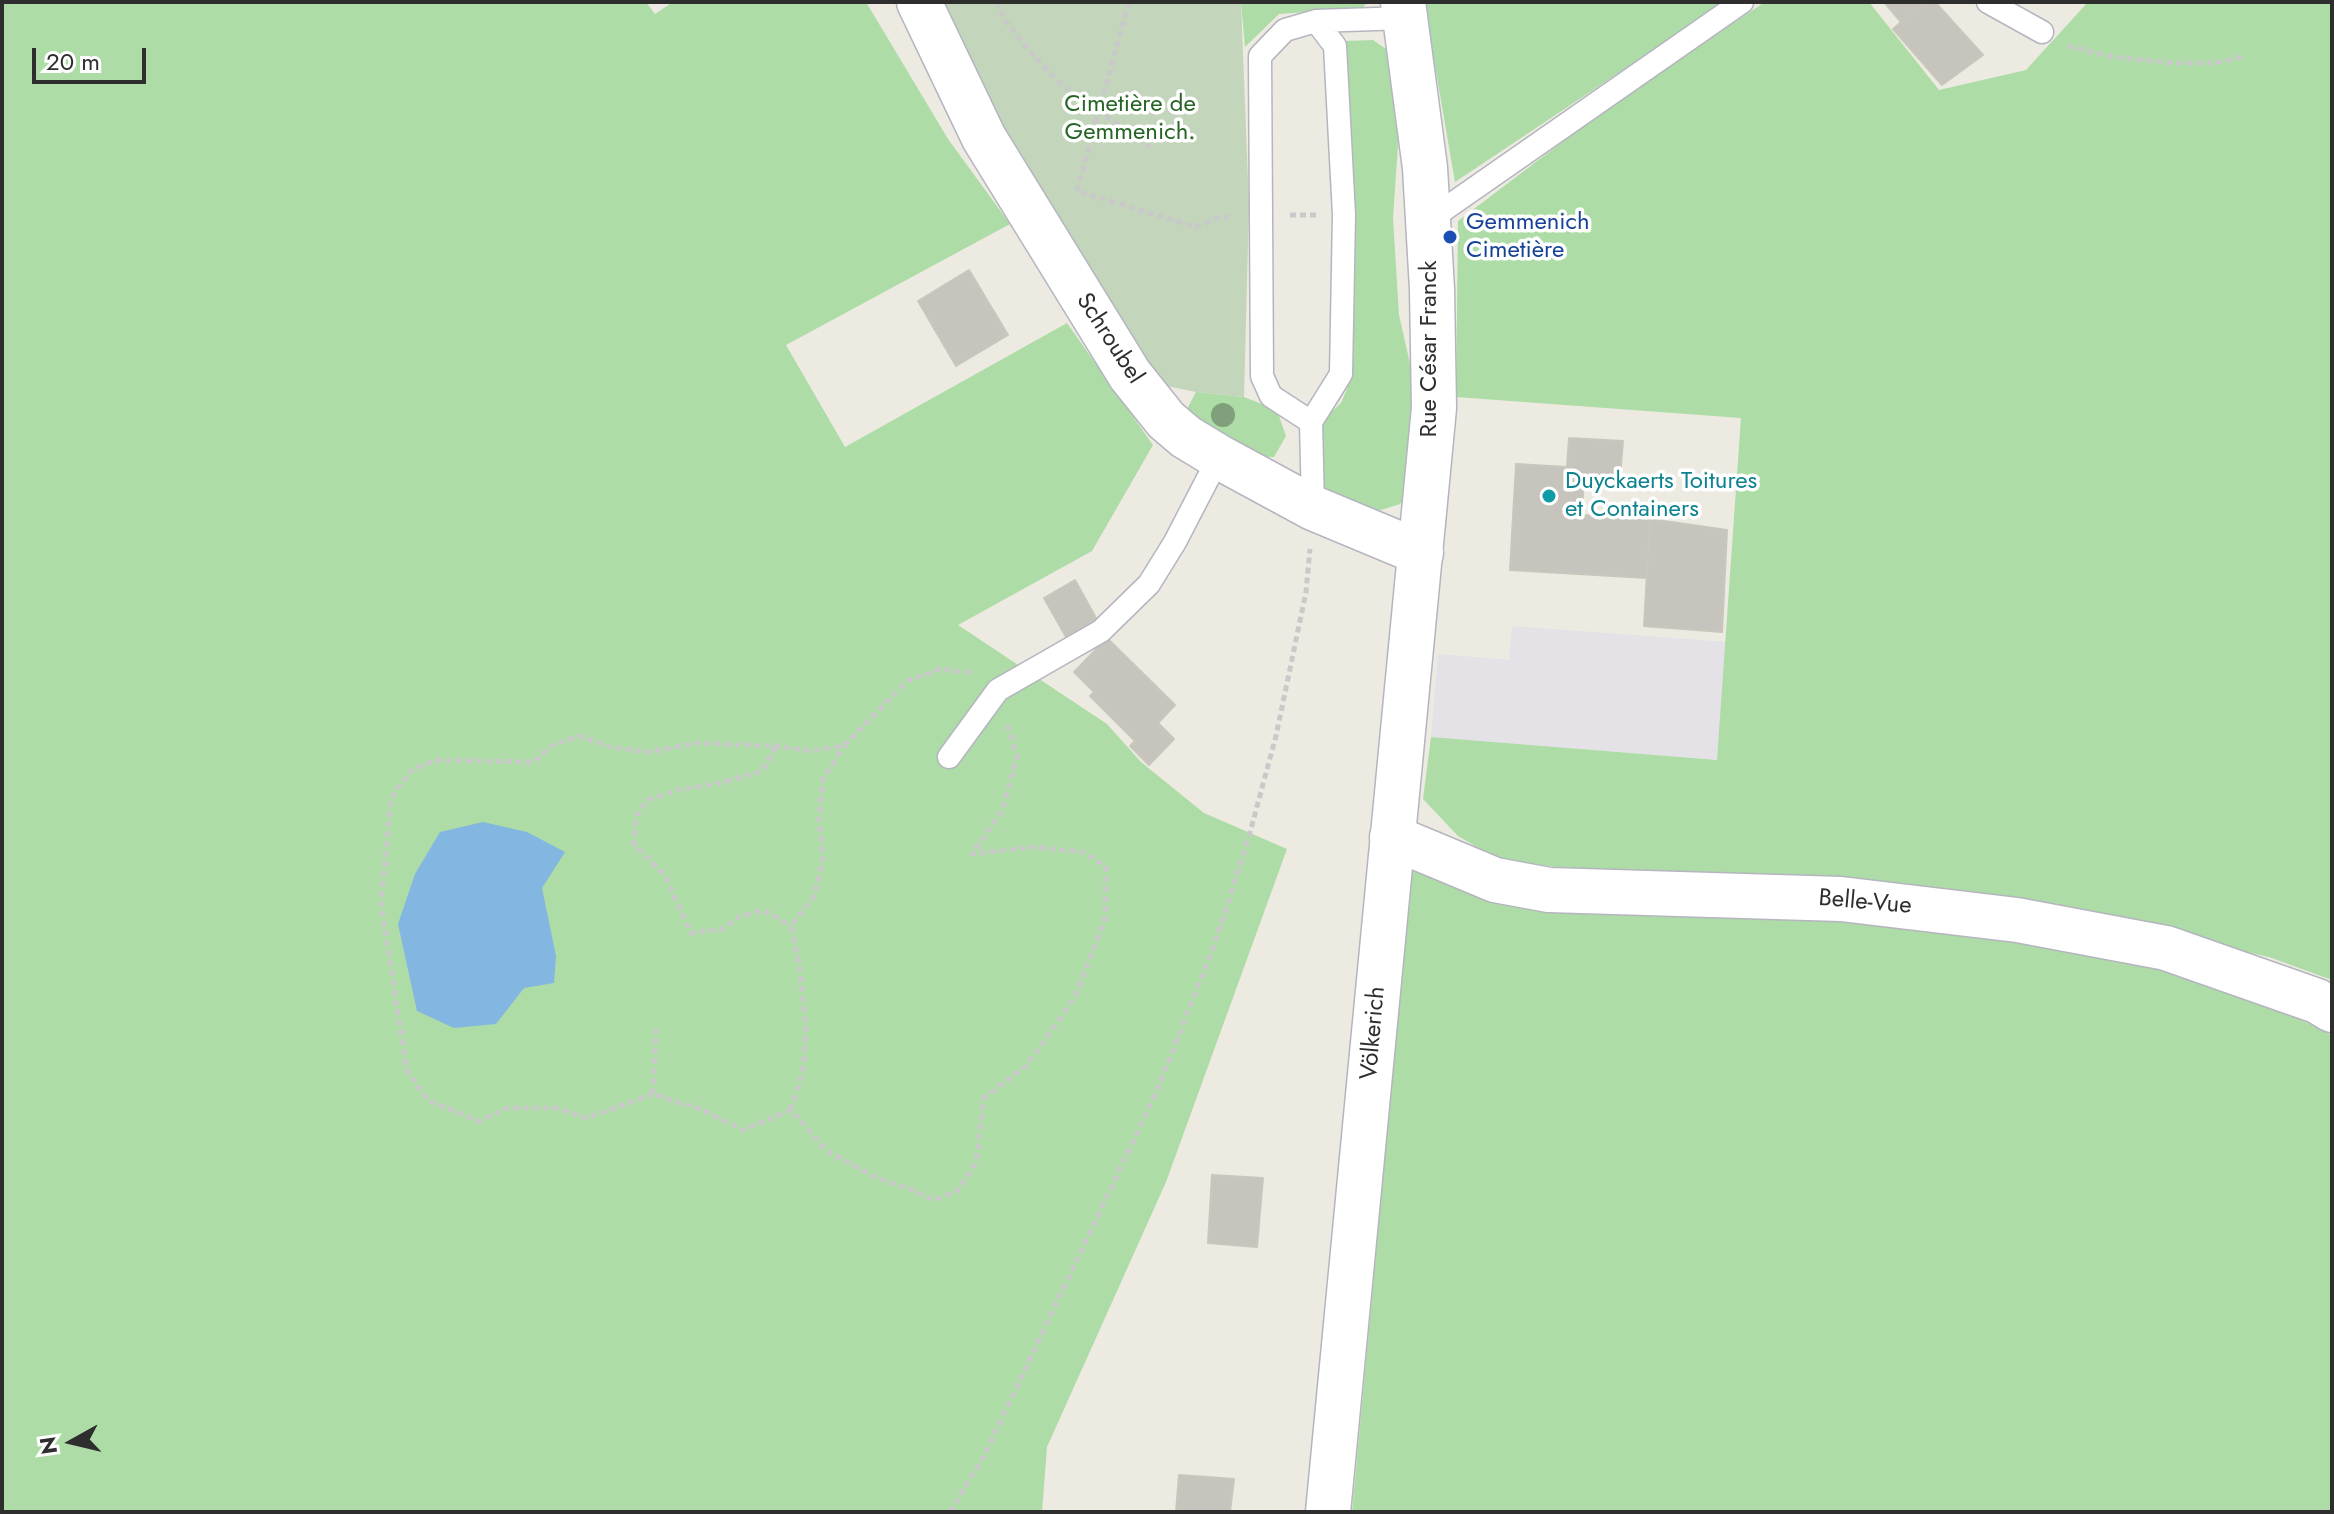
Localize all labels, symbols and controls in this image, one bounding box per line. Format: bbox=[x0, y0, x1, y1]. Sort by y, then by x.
scale bar bbox=[36, 32, 150, 82]
text: 20 m bbox=[46, 44, 100, 79]
park label: Cimetière de Gemmenich. bbox=[1064, 91, 1196, 147]
place label: Gemmenich Cimetière bbox=[1466, 209, 1590, 265]
marker: Gemmenich Cimetière bbox=[1441, 228, 1459, 246]
street label: Rue César Franck bbox=[1416, 261, 1444, 437]
street label: Schroubel bbox=[1069, 288, 1149, 390]
place label: Duyckaerts Toitures et Containers bbox=[1565, 468, 1757, 524]
marker: Duyckaerts Toitures et Containers bbox=[1540, 487, 1558, 505]
street label: Belle-Vue bbox=[1817, 885, 1913, 921]
street label: Völkerich bbox=[1356, 985, 1392, 1081]
north arrow bbox=[32, 1402, 112, 1482]
text: N bbox=[31, 1434, 65, 1456]

